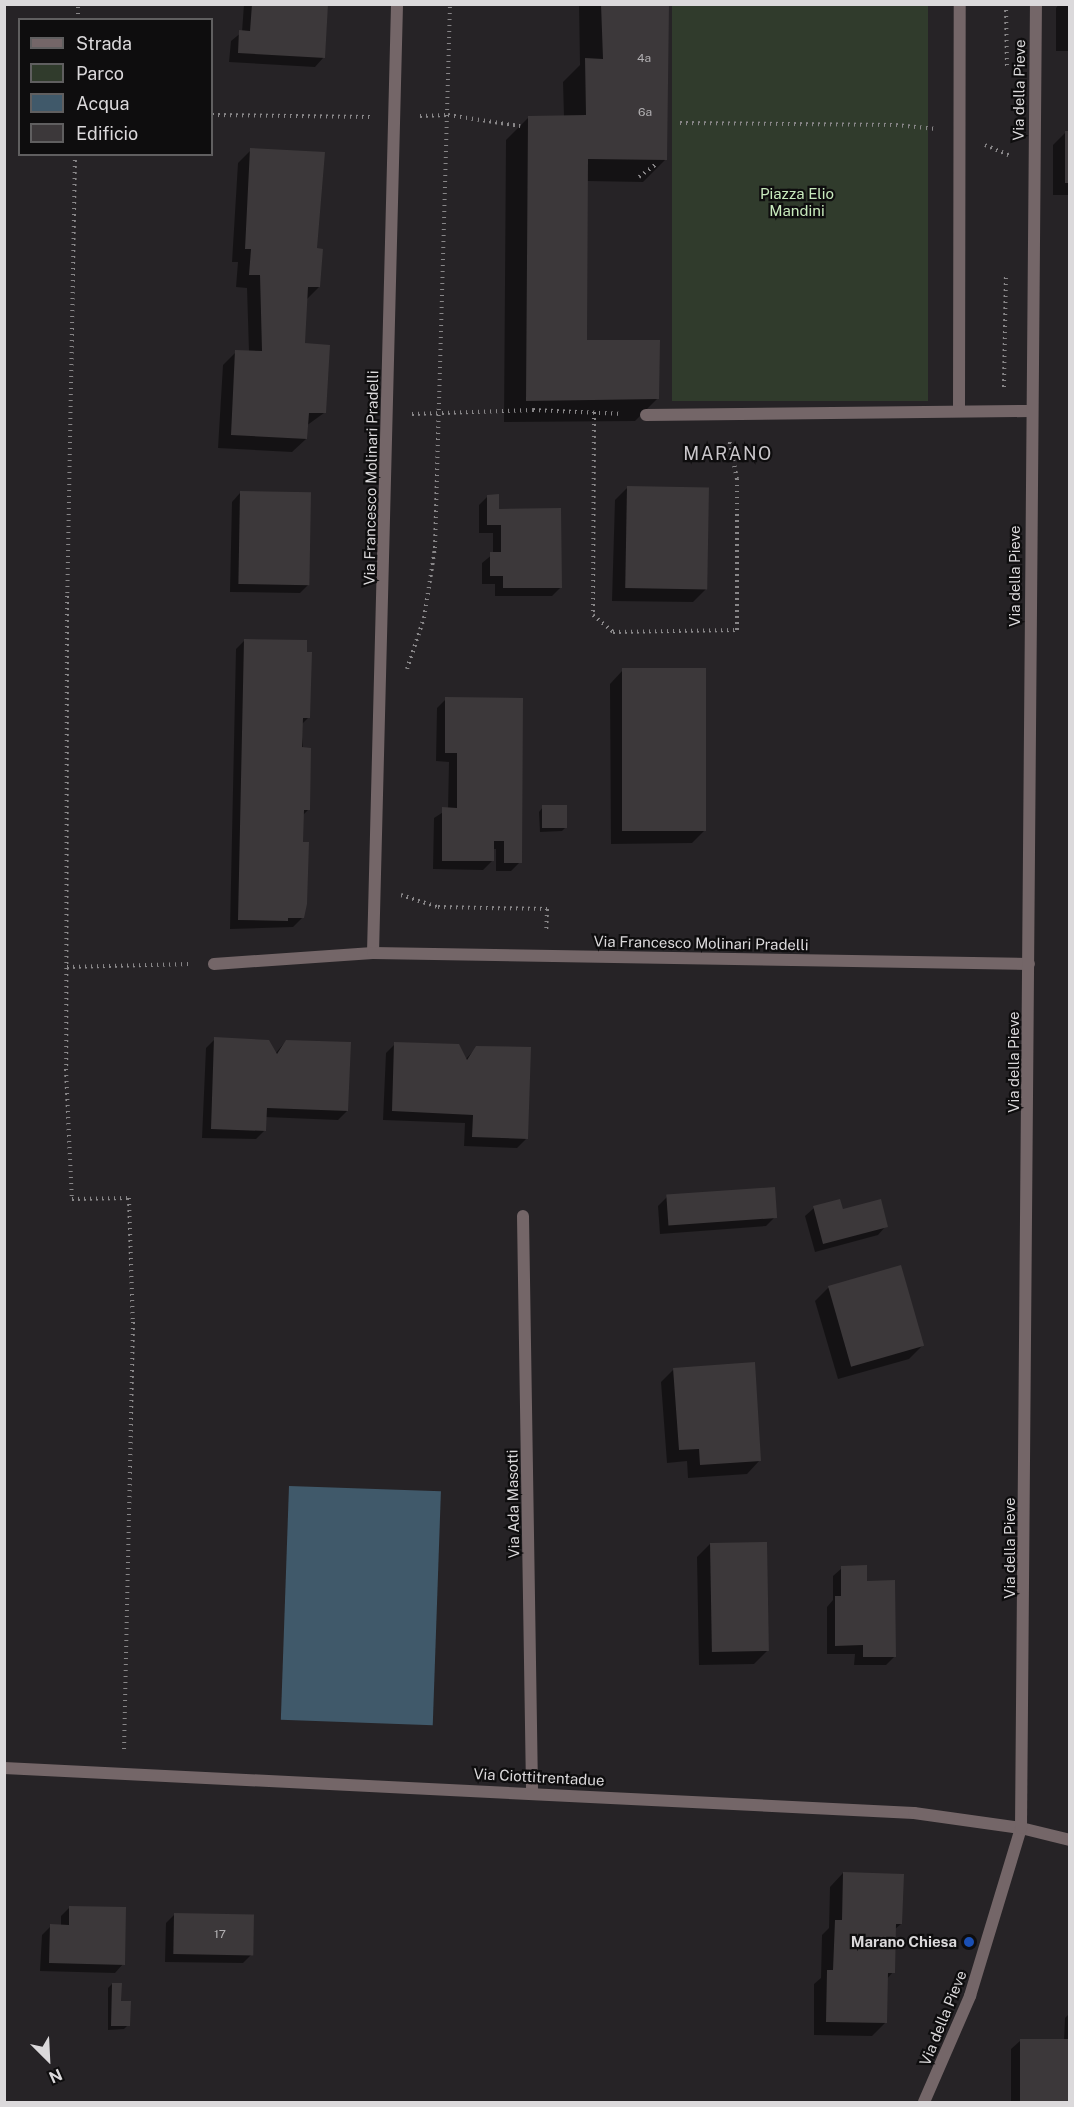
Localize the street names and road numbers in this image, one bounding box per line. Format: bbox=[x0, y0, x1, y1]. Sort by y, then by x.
street label: Via della Pieve bbox=[1009, 39, 1029, 141]
street label: Via Francesco Molinari Pradelli bbox=[360, 370, 382, 586]
street label: Via della Pieve bbox=[1006, 525, 1024, 627]
street label: Via Francesco Molinari Pradelli bbox=[593, 932, 809, 954]
street label: Via della Pieve bbox=[1005, 1011, 1023, 1113]
street label: Via Ada Masotti bbox=[503, 1449, 523, 1559]
street label: Via della Pieve bbox=[1001, 1497, 1019, 1599]
street label: Via Ciottitrentadue bbox=[473, 1765, 605, 1789]
street label: Via della Pieve bbox=[916, 1968, 970, 2068]

